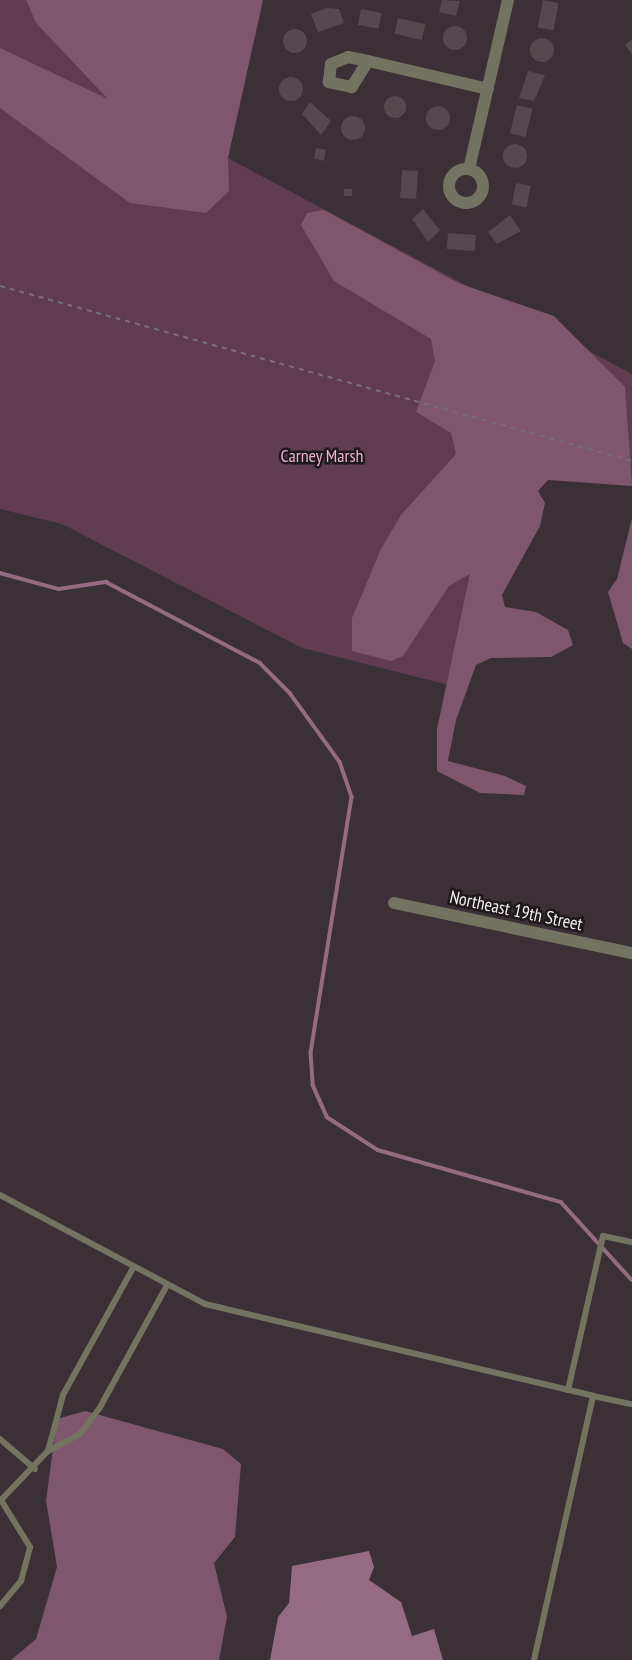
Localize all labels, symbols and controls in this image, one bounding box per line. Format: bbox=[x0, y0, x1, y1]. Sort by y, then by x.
park label: Carney Marsh bbox=[280, 445, 364, 467]
street label: Northeast 19th Street bbox=[448, 886, 584, 936]

